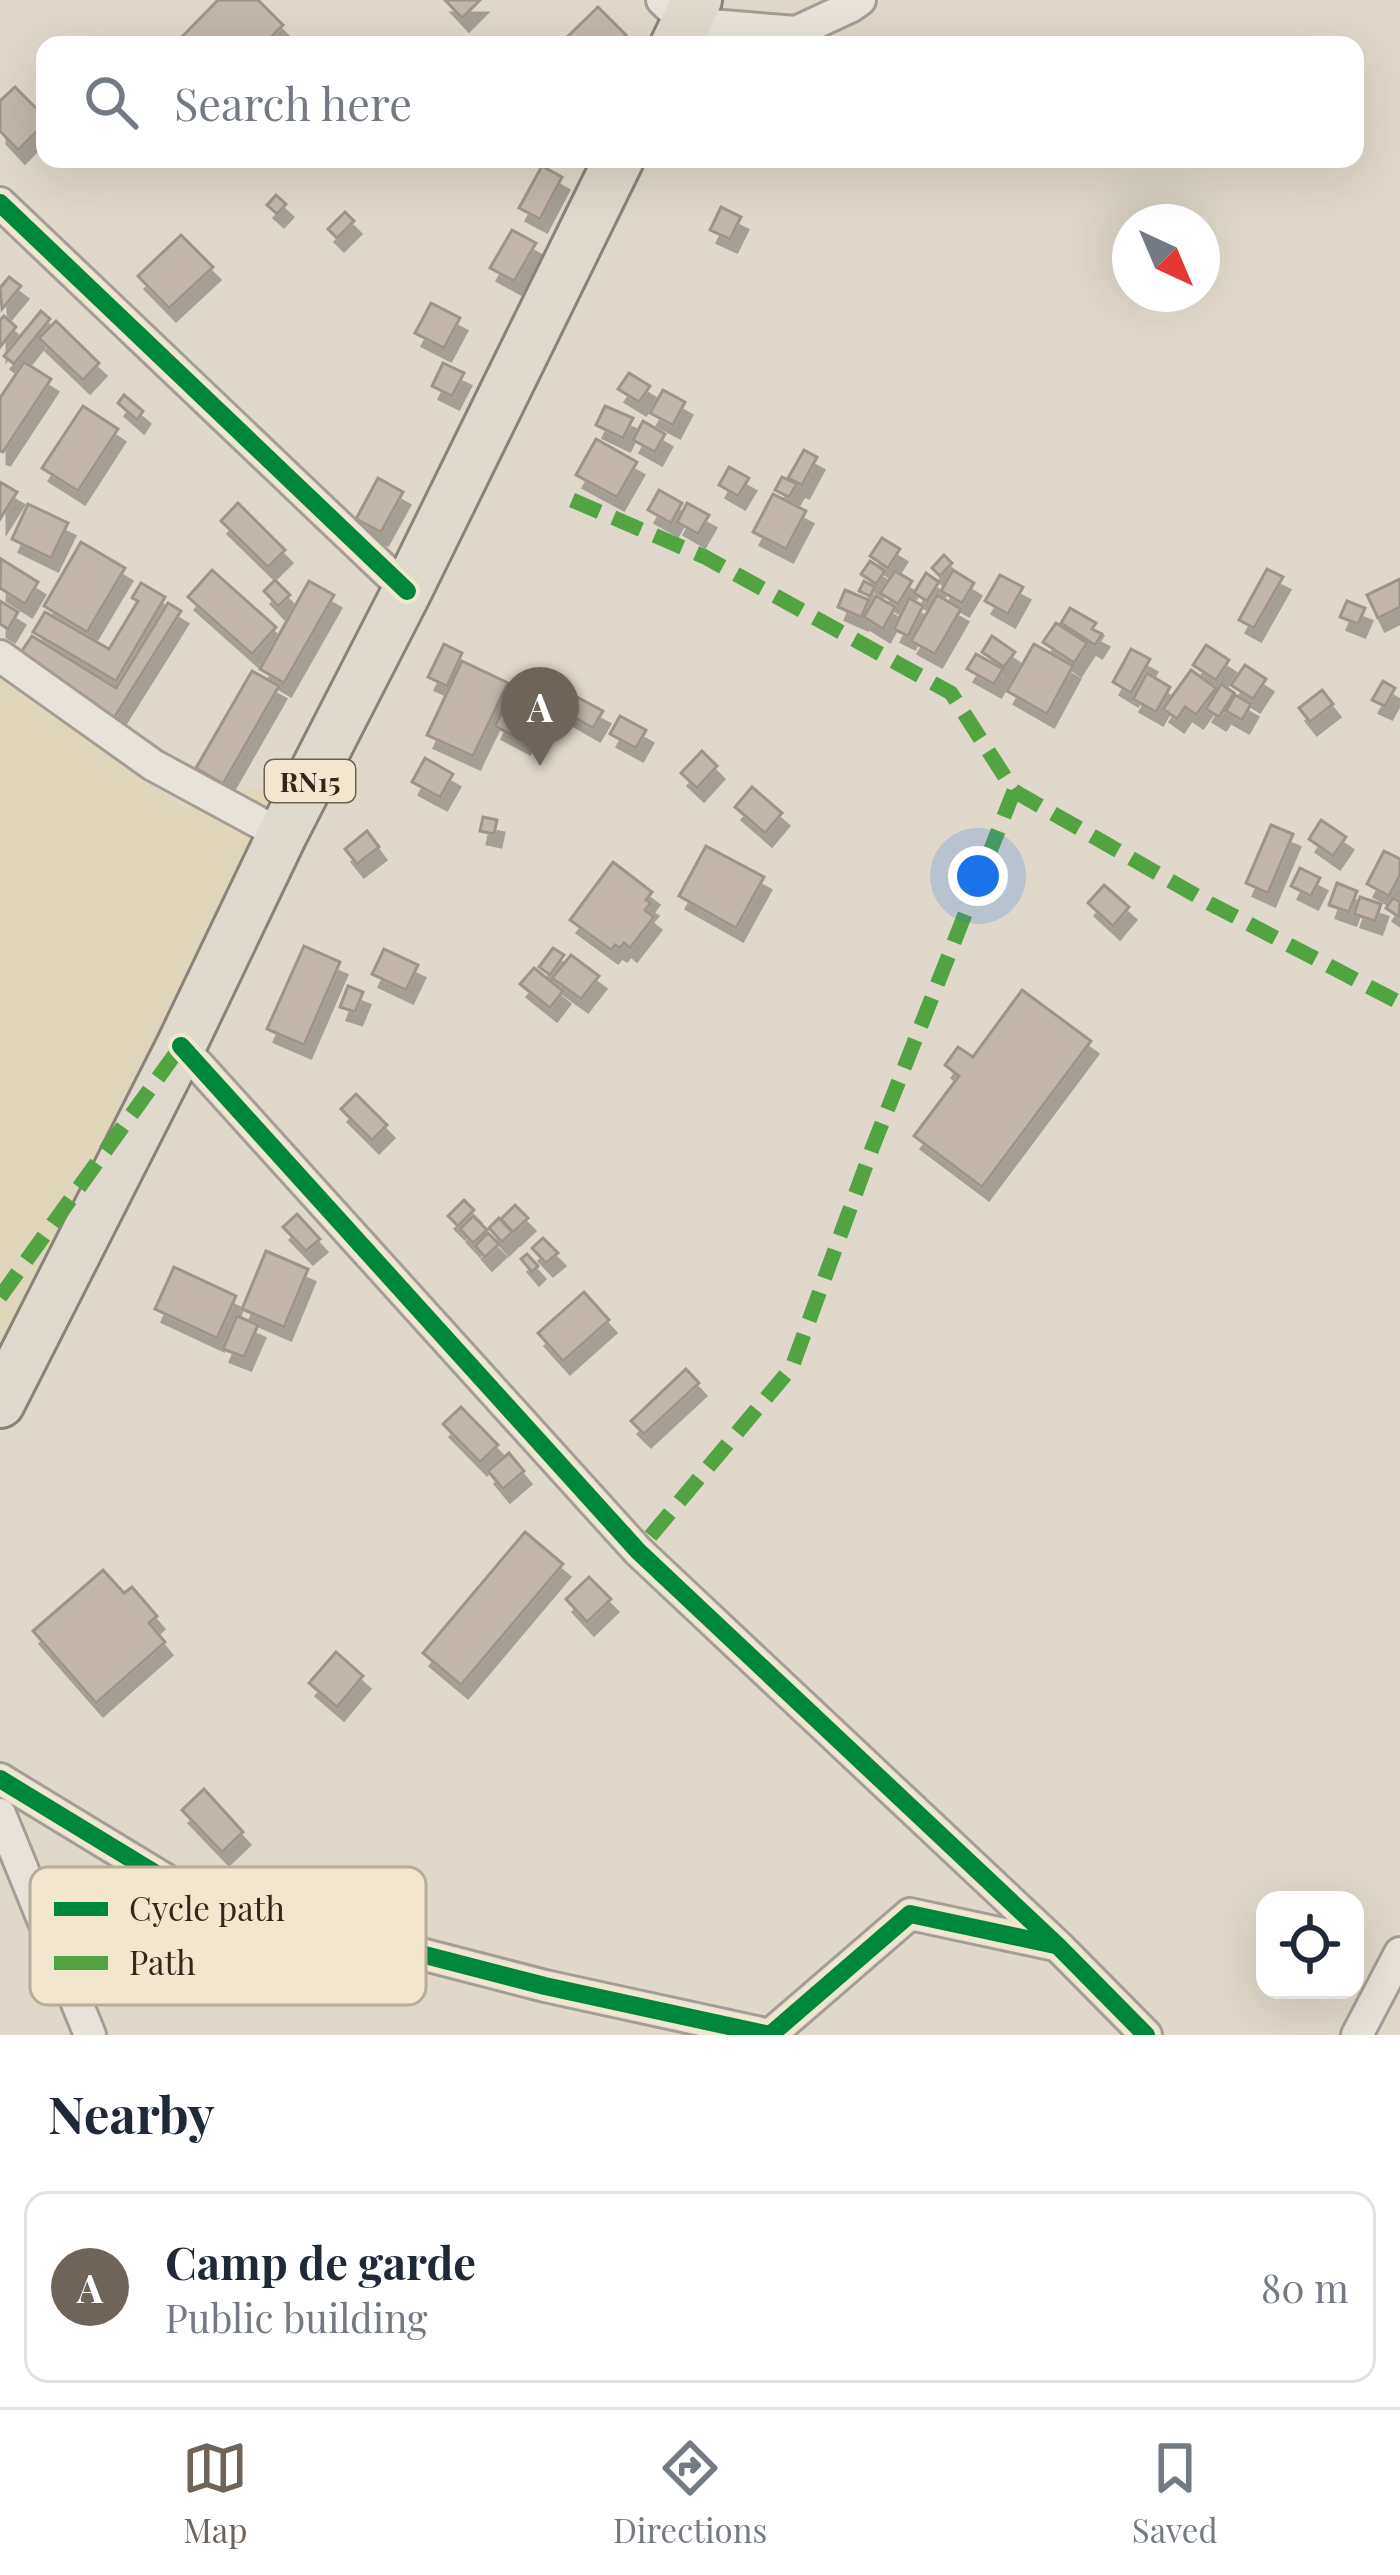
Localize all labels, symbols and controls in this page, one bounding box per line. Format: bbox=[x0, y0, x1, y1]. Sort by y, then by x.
search box bbox=[36, 36, 1364, 168]
icon: search bbox=[78, 69, 144, 135]
text: Search here bbox=[174, 72, 412, 132]
north arrow bbox=[1112, 204, 1220, 312]
pin: A bbox=[501, 667, 579, 766]
road number: RN15 bbox=[265, 760, 355, 802]
your location bbox=[948, 846, 1008, 906]
legend bbox=[30, 1867, 426, 2005]
text: Cycle path bbox=[129, 1885, 285, 1929]
map controls bbox=[1256, 1891, 1364, 1999]
button: locate bbox=[1256, 1891, 1364, 1999]
text: Path bbox=[129, 1939, 196, 1983]
text: Nearby bbox=[48, 2079, 214, 2147]
text: Camp de garde bbox=[165, 2231, 476, 2291]
text: A bbox=[77, 2261, 103, 2313]
text: 80 m bbox=[1261, 2261, 1349, 2313]
text: Public building bbox=[165, 2291, 428, 2343]
tab: Map bbox=[182, 2435, 248, 2551]
tab: Directions bbox=[613, 2435, 767, 2551]
tab: Saved bbox=[1132, 2435, 1218, 2551]

